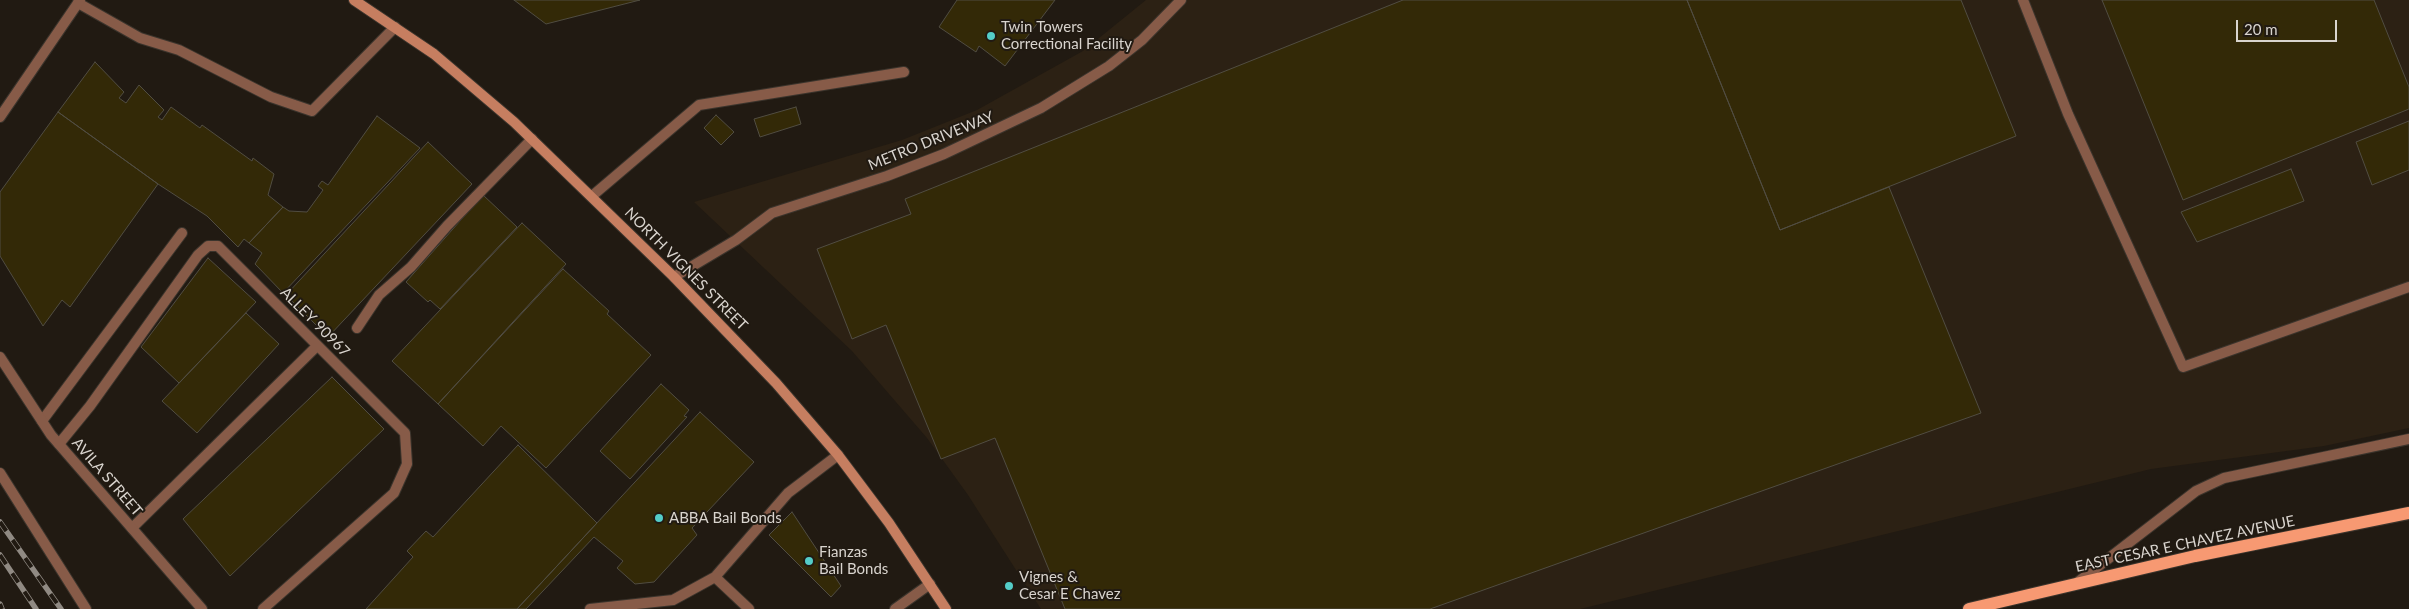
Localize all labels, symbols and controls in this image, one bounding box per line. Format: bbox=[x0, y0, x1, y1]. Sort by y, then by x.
scale bar bbox=[2239, 10, 2340, 42]
place label: Twin Towers Correctional Facility bbox=[1001, 18, 1132, 53]
text: 20 m bbox=[2244, 20, 2278, 38]
marker: Twin Towers Correctional Facility bbox=[985, 30, 997, 42]
street label: METRO DRIVEWAY bbox=[866, 108, 996, 174]
street label: NORTH VIGNES STREET bbox=[621, 204, 751, 334]
street label: ALLEY 90967 bbox=[276, 283, 354, 361]
street label: AVILA STREET bbox=[68, 434, 146, 520]
place label: ABBA Bail Bonds bbox=[669, 509, 782, 527]
marker: ABBA Bail Bonds bbox=[653, 512, 665, 524]
street label: EAST CESAR E CHAVEZ AVENUE bbox=[2074, 512, 2296, 576]
place label: Fianzas Bail Bonds bbox=[819, 543, 888, 578]
marker: Fianzas Bail Bonds bbox=[803, 555, 815, 567]
place label: Vignes & Cesar E Chavez bbox=[1019, 568, 1120, 603]
marker: Vignes & Cesar E Chavez bbox=[1003, 580, 1015, 592]

